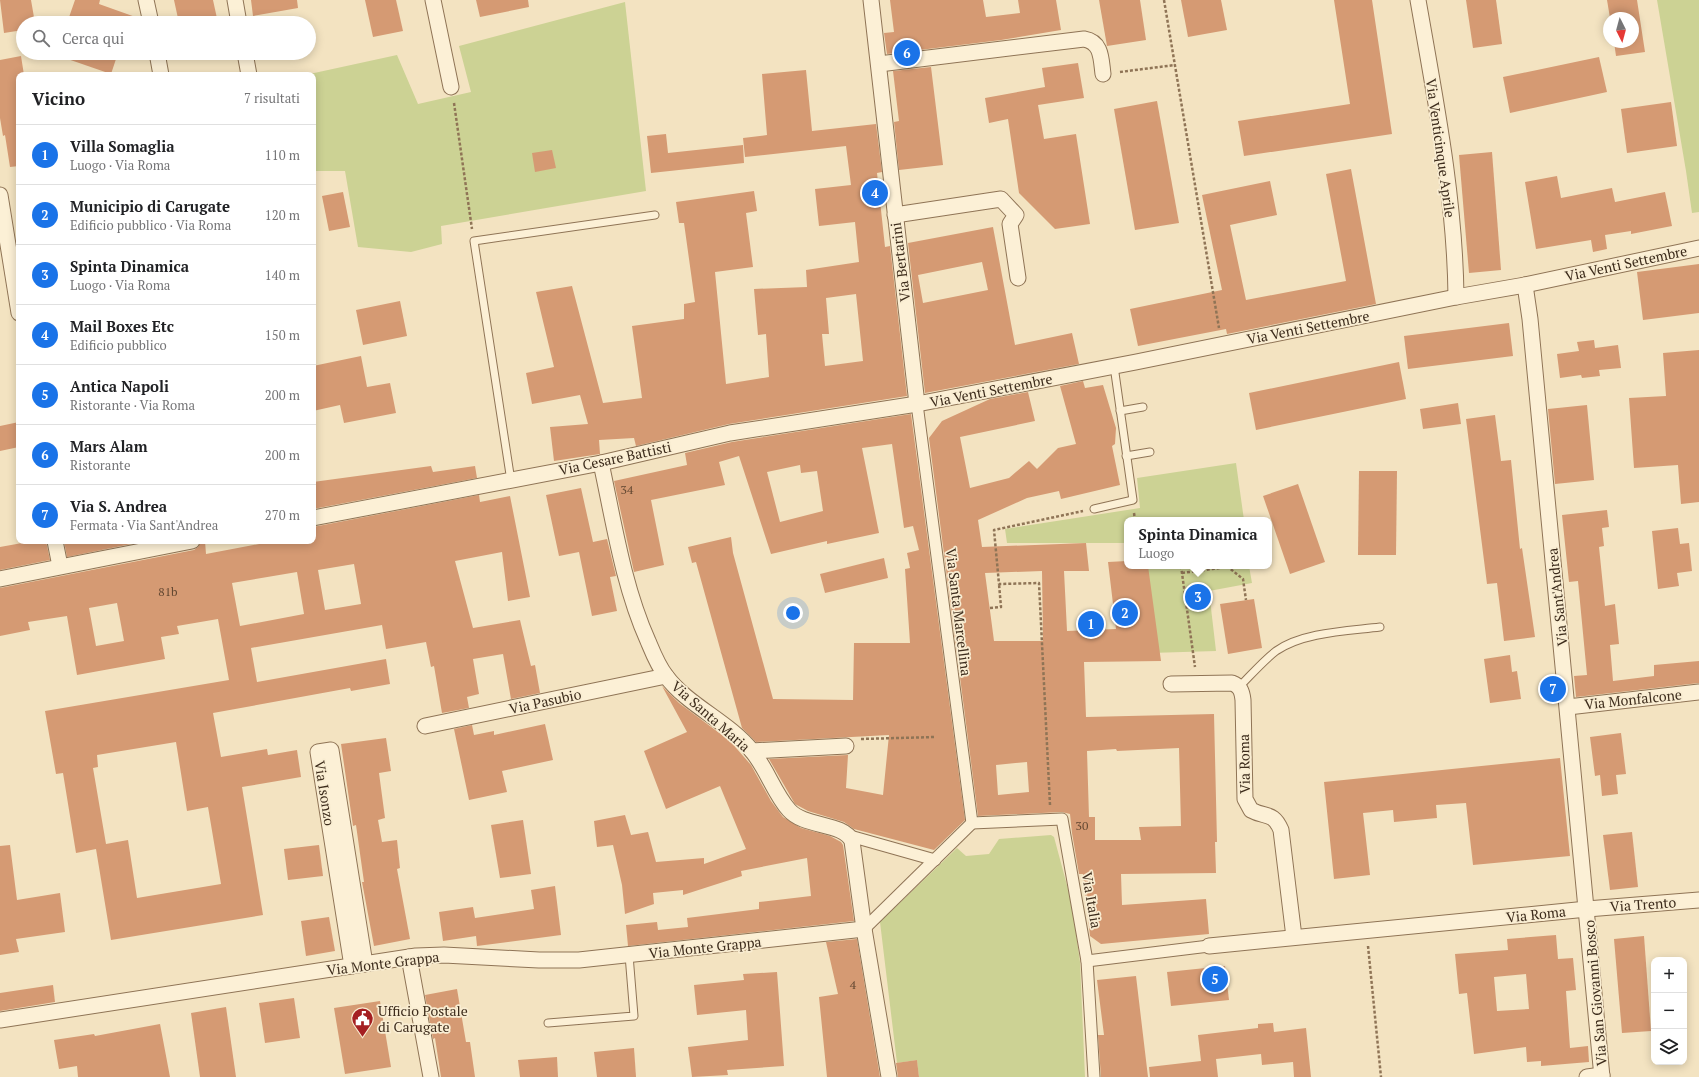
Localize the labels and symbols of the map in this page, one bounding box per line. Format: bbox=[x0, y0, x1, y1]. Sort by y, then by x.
north arrow bbox=[1603, 12, 1639, 48]
pin: 6 bbox=[894, 38, 920, 68]
street label: Via Venticinque Aprile bbox=[1422, 77, 1460, 219]
pin: 4 bbox=[862, 178, 888, 208]
street label: Via Bertarini bbox=[886, 221, 914, 303]
street label: Via Venti Settembre bbox=[1563, 241, 1689, 285]
street label: Via Venti Settembre bbox=[1245, 306, 1371, 348]
street label: Via Venti Settembre bbox=[928, 369, 1054, 411]
street label: Via Cesare Battisti bbox=[557, 437, 673, 479]
house number: 34 bbox=[621, 482, 634, 497]
street label: Via Santa Marcellina bbox=[942, 547, 976, 677]
street label: Via Sant'Andrea bbox=[1542, 547, 1572, 647]
pin: 3 bbox=[1185, 582, 1211, 612]
house number: 81b bbox=[158, 584, 178, 599]
pin: 2 bbox=[1112, 598, 1138, 628]
your location bbox=[783, 603, 803, 623]
pin: 1 bbox=[1078, 609, 1104, 639]
pin: 7 bbox=[1540, 674, 1566, 704]
street label: Via Santa Maria bbox=[668, 676, 754, 756]
street label: Via Pasubio bbox=[507, 684, 583, 718]
street label: Via Monfalcone bbox=[1583, 684, 1683, 714]
street label: Via Roma bbox=[1234, 734, 1254, 794]
street label: Via Isonzo bbox=[310, 759, 340, 827]
house number: 30 bbox=[1076, 818, 1088, 833]
street label: Via Italia bbox=[1078, 870, 1106, 930]
street label: Via Trento bbox=[1609, 892, 1677, 916]
street label: Via Roma bbox=[1505, 901, 1567, 927]
street label: Via San Giovanni Bosco bbox=[1579, 919, 1611, 1067]
street label: Via Monte Grappa bbox=[648, 932, 762, 962]
street label: Via Monte Grappa bbox=[326, 947, 440, 979]
pin: 5 bbox=[1202, 964, 1228, 994]
house number: 4 bbox=[850, 977, 857, 992]
place label: Ufficio Postale di Carugate bbox=[378, 1001, 468, 1036]
public building icon: Ufficio Postale di Carugate bbox=[350, 1005, 376, 1038]

